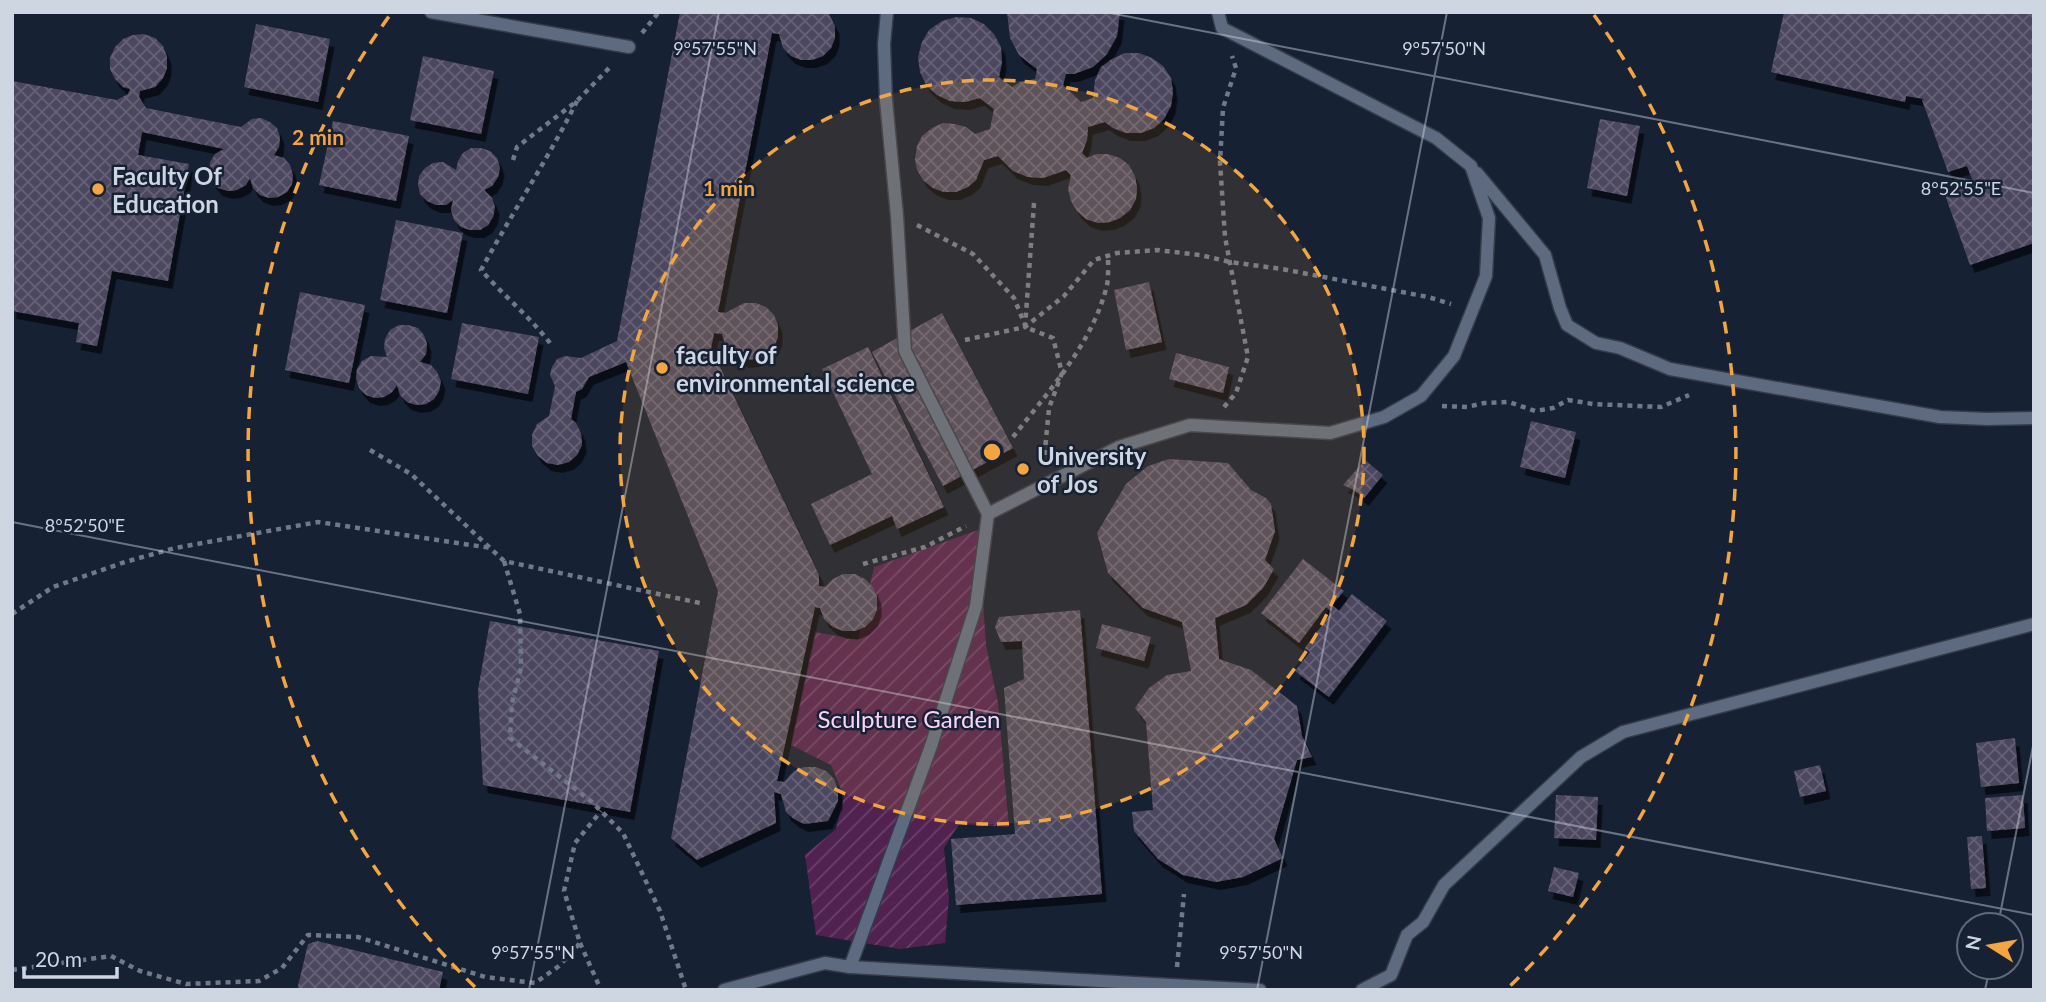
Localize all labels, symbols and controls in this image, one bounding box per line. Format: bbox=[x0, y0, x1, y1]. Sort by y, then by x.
text: 9°57'55"N bbox=[673, 37, 757, 59]
text: 9°57'50"N bbox=[1402, 37, 1486, 59]
text: 2 min bbox=[292, 124, 344, 149]
place label: Faculty Of Education bbox=[112, 161, 222, 218]
text: 1 min bbox=[703, 175, 755, 200]
text: 8°52'55"E bbox=[1921, 177, 2001, 199]
marker: Faculty Of Education bbox=[90, 181, 106, 197]
place label: faculty of environmental science bbox=[676, 340, 915, 397]
marker: faculty of environmental science bbox=[654, 360, 670, 376]
centre of rings bbox=[980, 440, 1004, 464]
place label: University of Jos bbox=[1037, 441, 1147, 498]
marker: University of Jos bbox=[1015, 461, 1031, 477]
text: 8°52'50"E bbox=[45, 514, 125, 536]
park label: Sculpture Garden bbox=[818, 704, 1000, 733]
north arrow bbox=[1955, 911, 2025, 981]
text: N bbox=[1960, 933, 1986, 952]
scale bar bbox=[24, 936, 117, 980]
text: 9°57'55"N bbox=[491, 941, 575, 963]
text: 9°57'50"N bbox=[1219, 941, 1303, 963]
text: 20 m bbox=[35, 946, 82, 971]

